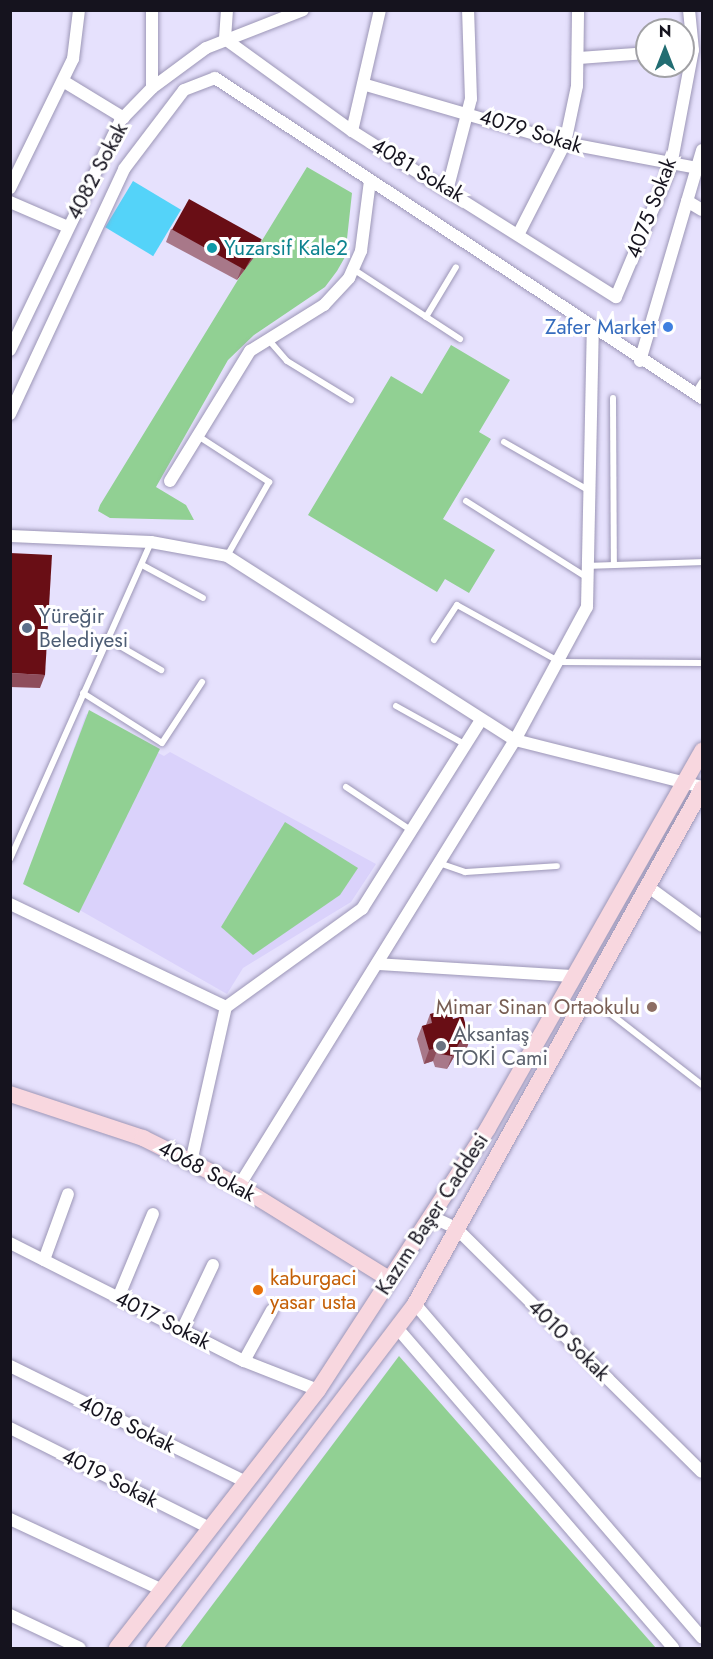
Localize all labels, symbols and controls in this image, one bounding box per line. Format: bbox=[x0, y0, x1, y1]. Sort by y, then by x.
north arrow bbox=[635, 18, 695, 78]
text: N bbox=[659, 20, 671, 43]
street label: 4079 Sokak bbox=[477, 103, 585, 159]
street label: 4082 Sokak bbox=[61, 118, 133, 224]
street label: 4081 Sokak bbox=[367, 133, 469, 207]
street label: 4075 Sokak bbox=[620, 154, 682, 262]
place label: Yuzarsif Kale2 bbox=[224, 235, 348, 261]
marker: Yuzarsif Kale2 bbox=[205, 241, 219, 255]
place label: Zafer Market bbox=[545, 314, 656, 340]
marker: Zafer Market bbox=[661, 320, 675, 334]
place label: Yüreğir Belediyesi bbox=[39, 603, 128, 653]
marker: Yüreğir Belediyesi bbox=[20, 621, 34, 635]
place label: Mimar Sinan Ortaokulu bbox=[436, 994, 640, 1020]
marker: Mimar Sinan Ortaokulu bbox=[645, 1000, 659, 1014]
place label: Aksantaş TOKİ Cami bbox=[453, 1021, 548, 1071]
marker: Aksantaş TOKİ Cami bbox=[434, 1039, 448, 1053]
street label: Kazım Başer Caddesi bbox=[370, 1128, 494, 1300]
street label: 4068 Sokak bbox=[154, 1135, 260, 1207]
place label: kaburgaci yasar usta bbox=[270, 1265, 357, 1315]
marker: kaburgaci yasar usta bbox=[251, 1283, 265, 1297]
street label: 4017 Sokak bbox=[111, 1285, 215, 1355]
street label: 4010 Sokak bbox=[523, 1294, 615, 1386]
street label: 4018 Sokak bbox=[75, 1390, 179, 1458]
street label: 4019 Sokak bbox=[58, 1443, 162, 1513]

